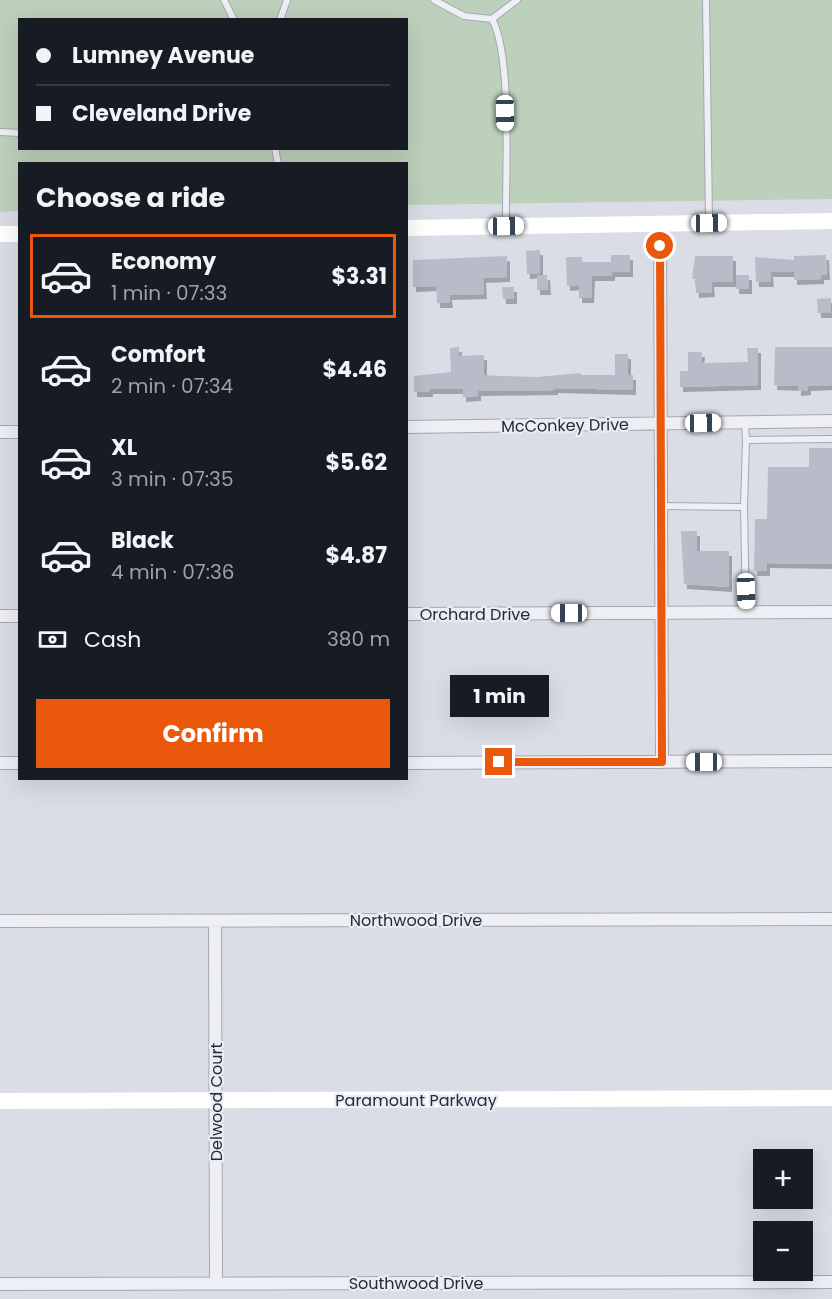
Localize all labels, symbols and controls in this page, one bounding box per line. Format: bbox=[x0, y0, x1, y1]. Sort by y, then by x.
text: Lumney Avenue bbox=[72, 40, 254, 71]
car bbox=[496, 95, 514, 131]
text: Cleveland Drive bbox=[72, 98, 251, 129]
text: Choose a ride bbox=[36, 179, 225, 216]
car bbox=[691, 214, 727, 232]
car bbox=[488, 217, 524, 235]
route start bbox=[646, 232, 673, 259]
text: Economy bbox=[111, 246, 216, 277]
icon: car bbox=[39, 249, 93, 303]
text: $3.31 bbox=[331, 261, 387, 292]
text: 1 min · 07:33 bbox=[111, 279, 227, 307]
text: Comfort bbox=[111, 339, 205, 370]
icon: car bbox=[39, 342, 93, 396]
text: $4.46 bbox=[323, 354, 387, 385]
text: 2 min · 07:34 bbox=[111, 372, 233, 400]
street label: McConkey Drive bbox=[501, 413, 629, 438]
car bbox=[685, 414, 721, 432]
text: XL bbox=[111, 432, 137, 463]
icon: car bbox=[39, 435, 93, 489]
text: $5.62 bbox=[325, 447, 387, 478]
text: 3 min · 07:35 bbox=[111, 465, 233, 493]
text: Black bbox=[111, 525, 174, 556]
icon: car bbox=[39, 528, 93, 582]
text: $4.87 bbox=[325, 540, 387, 571]
text: 4 min · 07:36 bbox=[111, 558, 234, 586]
car bbox=[736, 573, 756, 609]
street label: Orchard Drive bbox=[420, 603, 530, 626]
car bbox=[551, 604, 587, 622]
icon: cash bbox=[36, 623, 69, 656]
text: Cash bbox=[84, 624, 141, 655]
text: 380 m bbox=[327, 625, 390, 653]
callout: 1 min bbox=[450, 675, 548, 717]
text: 1 min bbox=[473, 682, 526, 710]
button: Confirm bbox=[36, 699, 390, 768]
route end bbox=[485, 748, 512, 775]
car bbox=[686, 753, 722, 771]
street label: Northwood Drive bbox=[350, 909, 482, 932]
street label: Delwood Court bbox=[205, 1043, 228, 1161]
street label: Paramount Parkway bbox=[335, 1089, 497, 1112]
map controls bbox=[753, 1149, 813, 1281]
button: + bbox=[753, 1149, 813, 1209]
button: − bbox=[753, 1221, 813, 1281]
street label: Southwood Drive bbox=[349, 1272, 483, 1295]

